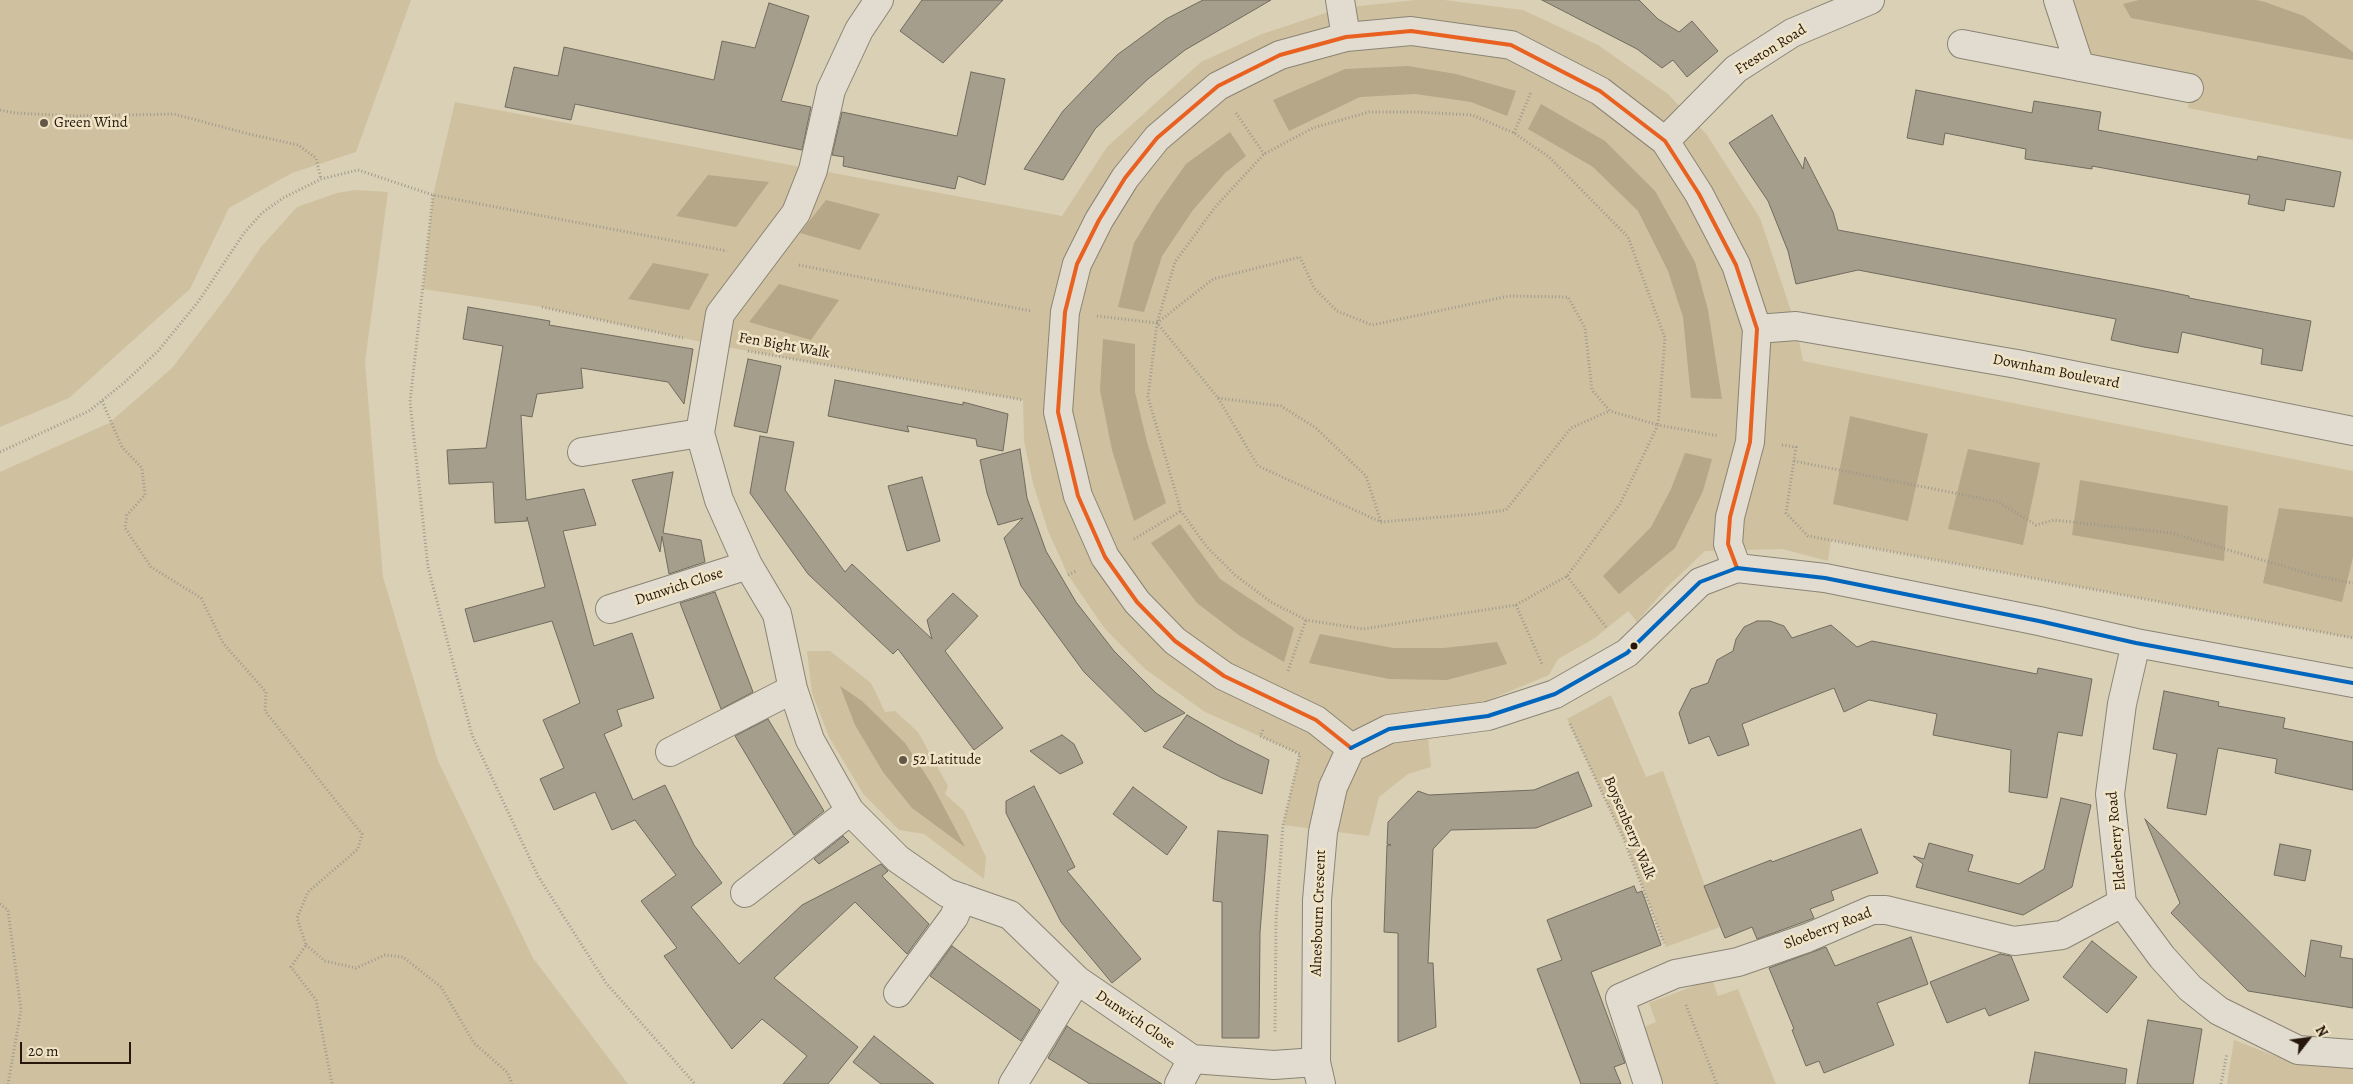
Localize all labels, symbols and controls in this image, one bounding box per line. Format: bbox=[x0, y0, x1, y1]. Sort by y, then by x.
street label: Freston Road bbox=[1732, 21, 1810, 79]
place label: Green Wind bbox=[54, 114, 128, 132]
marker: Green Wind bbox=[38, 117, 50, 129]
street label: Fen Bight Walk bbox=[737, 329, 831, 363]
street label: Downham Boulevard bbox=[1991, 351, 2121, 393]
street label: Dunwich Close bbox=[632, 564, 726, 610]
unlabelled marker bbox=[1629, 641, 1639, 651]
place label: 52 Latitude bbox=[913, 751, 981, 769]
marker: 52 Latitude bbox=[897, 754, 909, 766]
street label: Boysenberry Walk bbox=[1599, 774, 1659, 882]
street label: Elderberry Road bbox=[2104, 790, 2130, 892]
street label: Alnesbourn Crescent bbox=[1308, 849, 1330, 977]
street label: Sloeberry Road bbox=[1782, 904, 1874, 954]
street label: Dunwich Close bbox=[1092, 987, 1178, 1053]
north arrow bbox=[2283, 1014, 2333, 1064]
text: N bbox=[2311, 1022, 2332, 1040]
scale bar bbox=[22, 1032, 134, 1064]
text: 20 m bbox=[28, 1041, 59, 1061]

